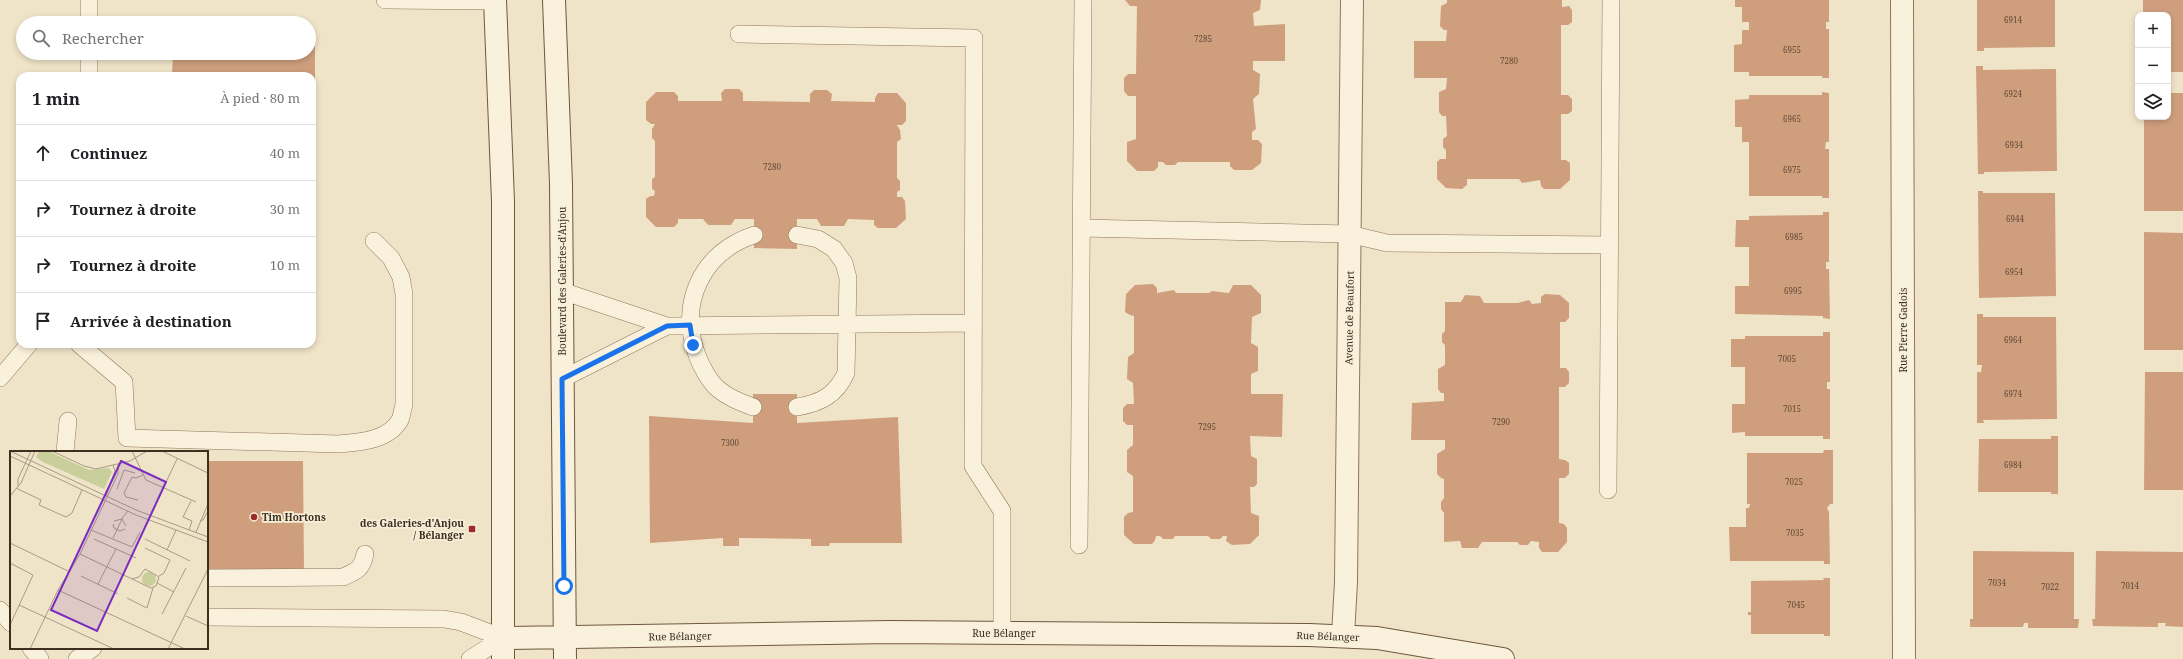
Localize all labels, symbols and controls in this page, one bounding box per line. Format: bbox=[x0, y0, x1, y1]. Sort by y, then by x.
map controls bbox=[2135, 12, 2171, 120]
button: + bbox=[2135, 12, 2171, 48]
house number: 6914 bbox=[2004, 14, 2022, 25]
search box bbox=[16, 16, 316, 60]
icon: search bbox=[30, 27, 52, 49]
text: Rechercher bbox=[62, 28, 144, 48]
house number: 7285 bbox=[1194, 33, 1212, 44]
house number: 6955 bbox=[1783, 44, 1801, 55]
button: − bbox=[2135, 48, 2171, 84]
house number: 7280 bbox=[1500, 55, 1518, 66]
button: layers bbox=[2135, 84, 2171, 120]
text: 1 min bbox=[32, 87, 80, 110]
house number: 6924 bbox=[2004, 88, 2022, 99]
text: À pied · 80 m bbox=[220, 89, 300, 107]
house number: 6965 bbox=[1783, 113, 1801, 124]
house number: 6934 bbox=[2005, 139, 2023, 150]
icon: ahead bbox=[32, 142, 54, 164]
text: Continuez bbox=[70, 143, 147, 163]
text: 40 m bbox=[270, 144, 300, 162]
house number: 7280 bbox=[763, 161, 781, 172]
house number: 6975 bbox=[1783, 164, 1801, 175]
icon: right bbox=[32, 198, 54, 220]
text: Tournez à droite bbox=[70, 199, 196, 219]
text: 30 m bbox=[270, 200, 300, 218]
street label: Boulevard des Galeries-d'Anjou bbox=[555, 206, 569, 355]
house number: 6944 bbox=[2006, 213, 2024, 224]
house number: 6985 bbox=[1785, 231, 1803, 242]
icon: right bbox=[32, 254, 54, 276]
text: Tournez à droite bbox=[70, 255, 196, 275]
text: 10 m bbox=[270, 256, 300, 274]
house number: 6954 bbox=[2005, 266, 2023, 277]
street label: Avenue de Beaufort bbox=[1341, 270, 1357, 365]
house number: 6995 bbox=[1784, 285, 1802, 296]
street label: Rue Pierre Gadois bbox=[1896, 287, 1910, 373]
icon: arrive bbox=[32, 310, 54, 332]
text: Arrivée à destination bbox=[70, 311, 232, 331]
house number: 6964 bbox=[2004, 334, 2022, 345]
route end bbox=[684, 336, 702, 354]
house number: 7005 bbox=[1778, 353, 1796, 364]
house number: 6974 bbox=[2004, 388, 2022, 399]
house number: 7015 bbox=[1783, 403, 1801, 414]
house number: 7290 bbox=[1492, 416, 1510, 427]
house number: 7295 bbox=[1198, 421, 1216, 432]
house number: 7300 bbox=[721, 437, 739, 448]
inset map bbox=[10, 451, 208, 649]
house number: 6984 bbox=[2004, 459, 2022, 470]
house number: 7025 bbox=[1785, 476, 1803, 487]
place label: Tim Hortons bbox=[262, 510, 326, 524]
marker: Tim Hortons bbox=[249, 512, 259, 522]
place label: des Galeries-d'Anjou / Bélanger bbox=[360, 516, 465, 542]
marker: des Galeries-d'Anjou / Bélanger bbox=[467, 524, 477, 534]
house number: 7035 bbox=[1786, 527, 1804, 538]
route start bbox=[555, 577, 573, 595]
house number: 7034 bbox=[1988, 577, 2006, 588]
house number: 7014 bbox=[2121, 580, 2139, 591]
house number: 7022 bbox=[2041, 581, 2059, 592]
house number: 7045 bbox=[1787, 599, 1805, 610]
street label: Rue Bélanger bbox=[972, 626, 1036, 640]
street label: Rue Bélanger bbox=[648, 628, 712, 644]
street label: Rue Bélanger bbox=[1296, 628, 1360, 644]

